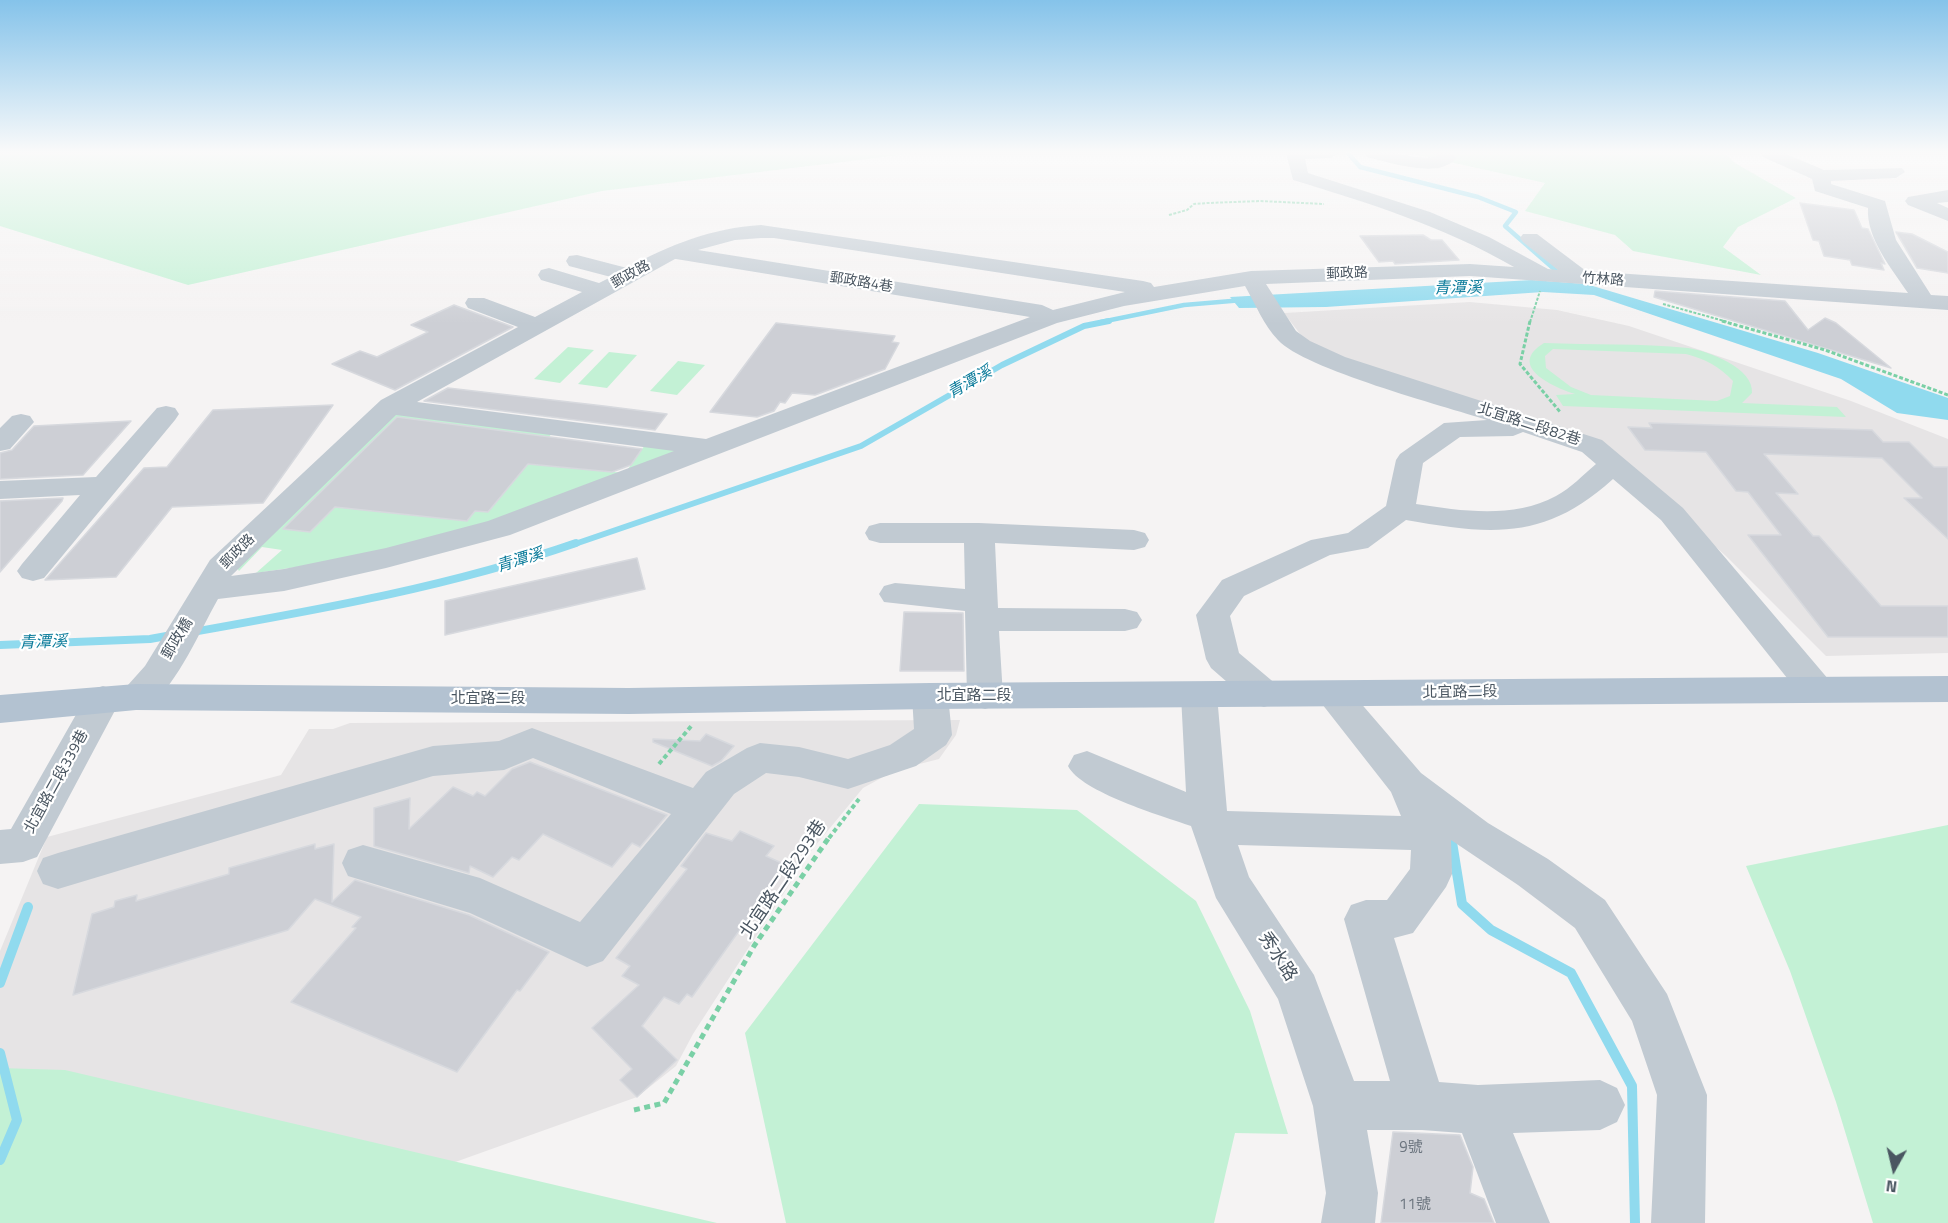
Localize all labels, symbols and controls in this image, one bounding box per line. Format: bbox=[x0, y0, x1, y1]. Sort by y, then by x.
street label: 郵政路 bbox=[609, 257, 653, 293]
street label: 郵政路 bbox=[1326, 265, 1368, 283]
street label: 郵政路4巷 bbox=[828, 270, 894, 296]
street label: 竹林路 bbox=[1581, 270, 1625, 290]
water label: 青潭溪 bbox=[1434, 279, 1482, 299]
water label: 青潭溪 bbox=[944, 363, 996, 403]
street label: 北宜路二段82巷 bbox=[1475, 400, 1583, 450]
street label: 郵政路 bbox=[217, 531, 259, 573]
water label: 青潭溪 bbox=[494, 545, 546, 577]
street label: 郵政橋 bbox=[159, 615, 197, 663]
water label: 青潭溪 bbox=[19, 633, 67, 653]
street label: 北宜路二段 bbox=[1422, 683, 1498, 703]
street label: 北宜路二段 bbox=[937, 687, 1011, 705]
street label: 北宜路二段 bbox=[451, 690, 525, 708]
street label: 北宜路二段339巷 bbox=[21, 727, 93, 837]
street label: 北宜路二段293巷 bbox=[736, 817, 832, 943]
street label: 秀水路 bbox=[1253, 928, 1301, 986]
house number: 9號 bbox=[1399, 1139, 1423, 1157]
north arrow bbox=[1864, 1139, 1924, 1199]
text: N bbox=[1884, 1174, 1899, 1199]
house number: 11號 bbox=[1399, 1196, 1431, 1214]

